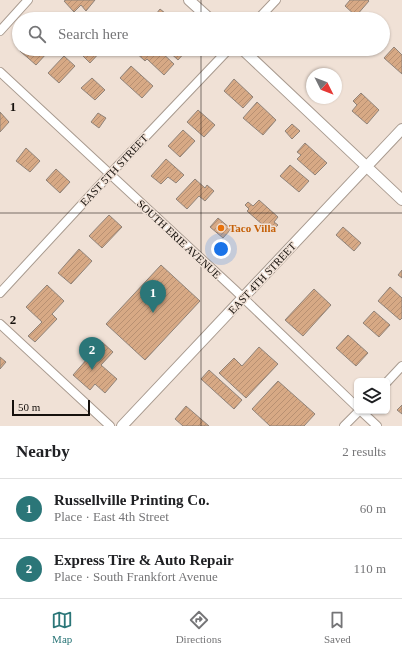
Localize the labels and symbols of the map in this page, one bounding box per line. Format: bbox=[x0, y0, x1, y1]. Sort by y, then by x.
north arrow bbox=[306, 68, 342, 104]
text: 1 bbox=[10, 99, 16, 114]
street label: EAST 5TH STREET bbox=[78, 132, 150, 208]
street label: SOUTH ERIE AVENUE bbox=[135, 197, 223, 281]
place label: Taco Villa bbox=[229, 222, 276, 234]
marker: Taco Villa bbox=[216, 223, 226, 233]
your location bbox=[211, 239, 231, 259]
street label: EAST 4TH STREET bbox=[226, 240, 298, 316]
pin: 1 bbox=[140, 280, 166, 313]
text: 2 bbox=[10, 312, 16, 327]
pin: 2 bbox=[79, 337, 105, 370]
scale bar bbox=[12, 398, 90, 417]

